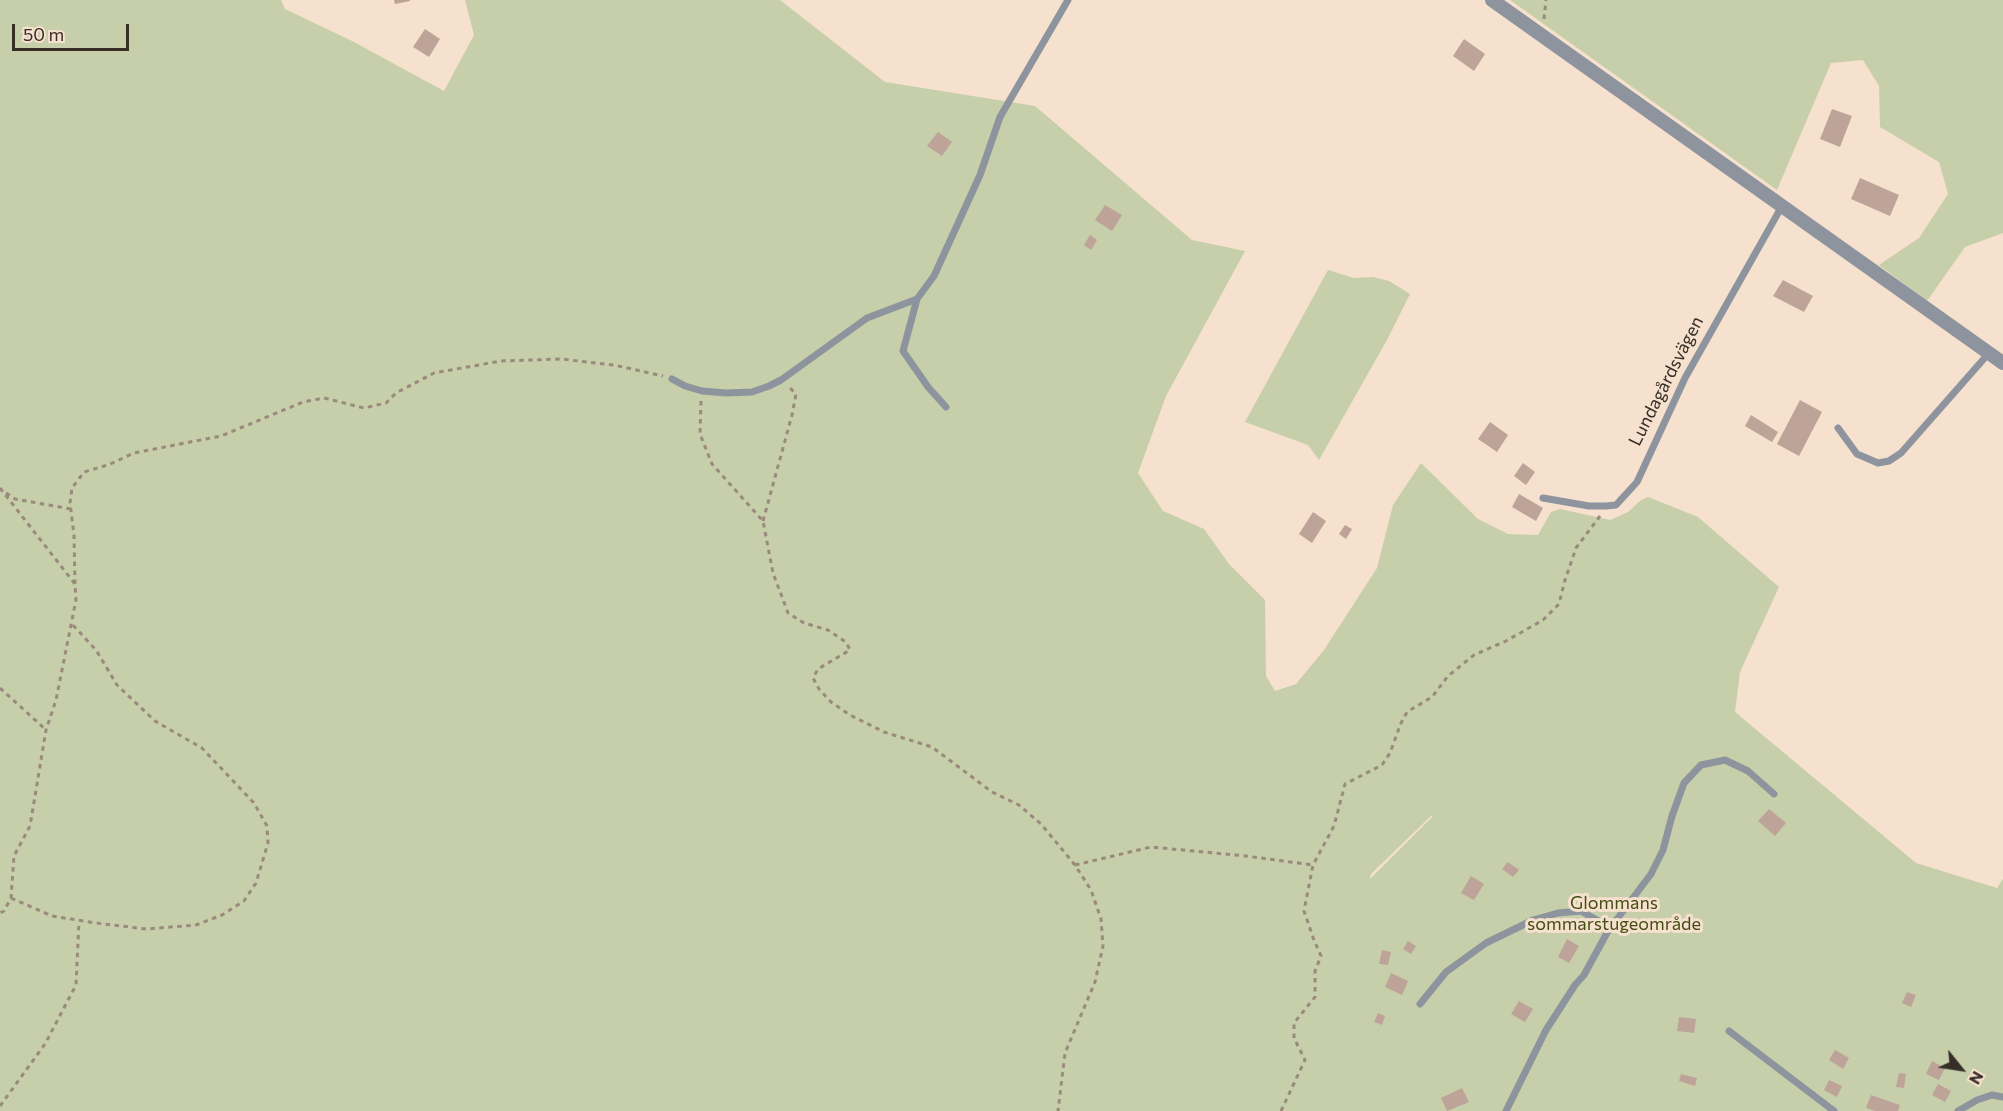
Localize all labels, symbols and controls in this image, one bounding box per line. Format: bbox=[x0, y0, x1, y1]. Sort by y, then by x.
scale bar bbox=[15, 12, 132, 50]
text: 50 m bbox=[23, 23, 64, 45]
street label: Lundagårdsvägen bbox=[1624, 313, 1708, 449]
park label: Glommans sommarstugeområde bbox=[1527, 892, 1701, 934]
north arrow bbox=[1931, 1039, 1991, 1099]
text: N bbox=[1966, 1068, 1988, 1088]

